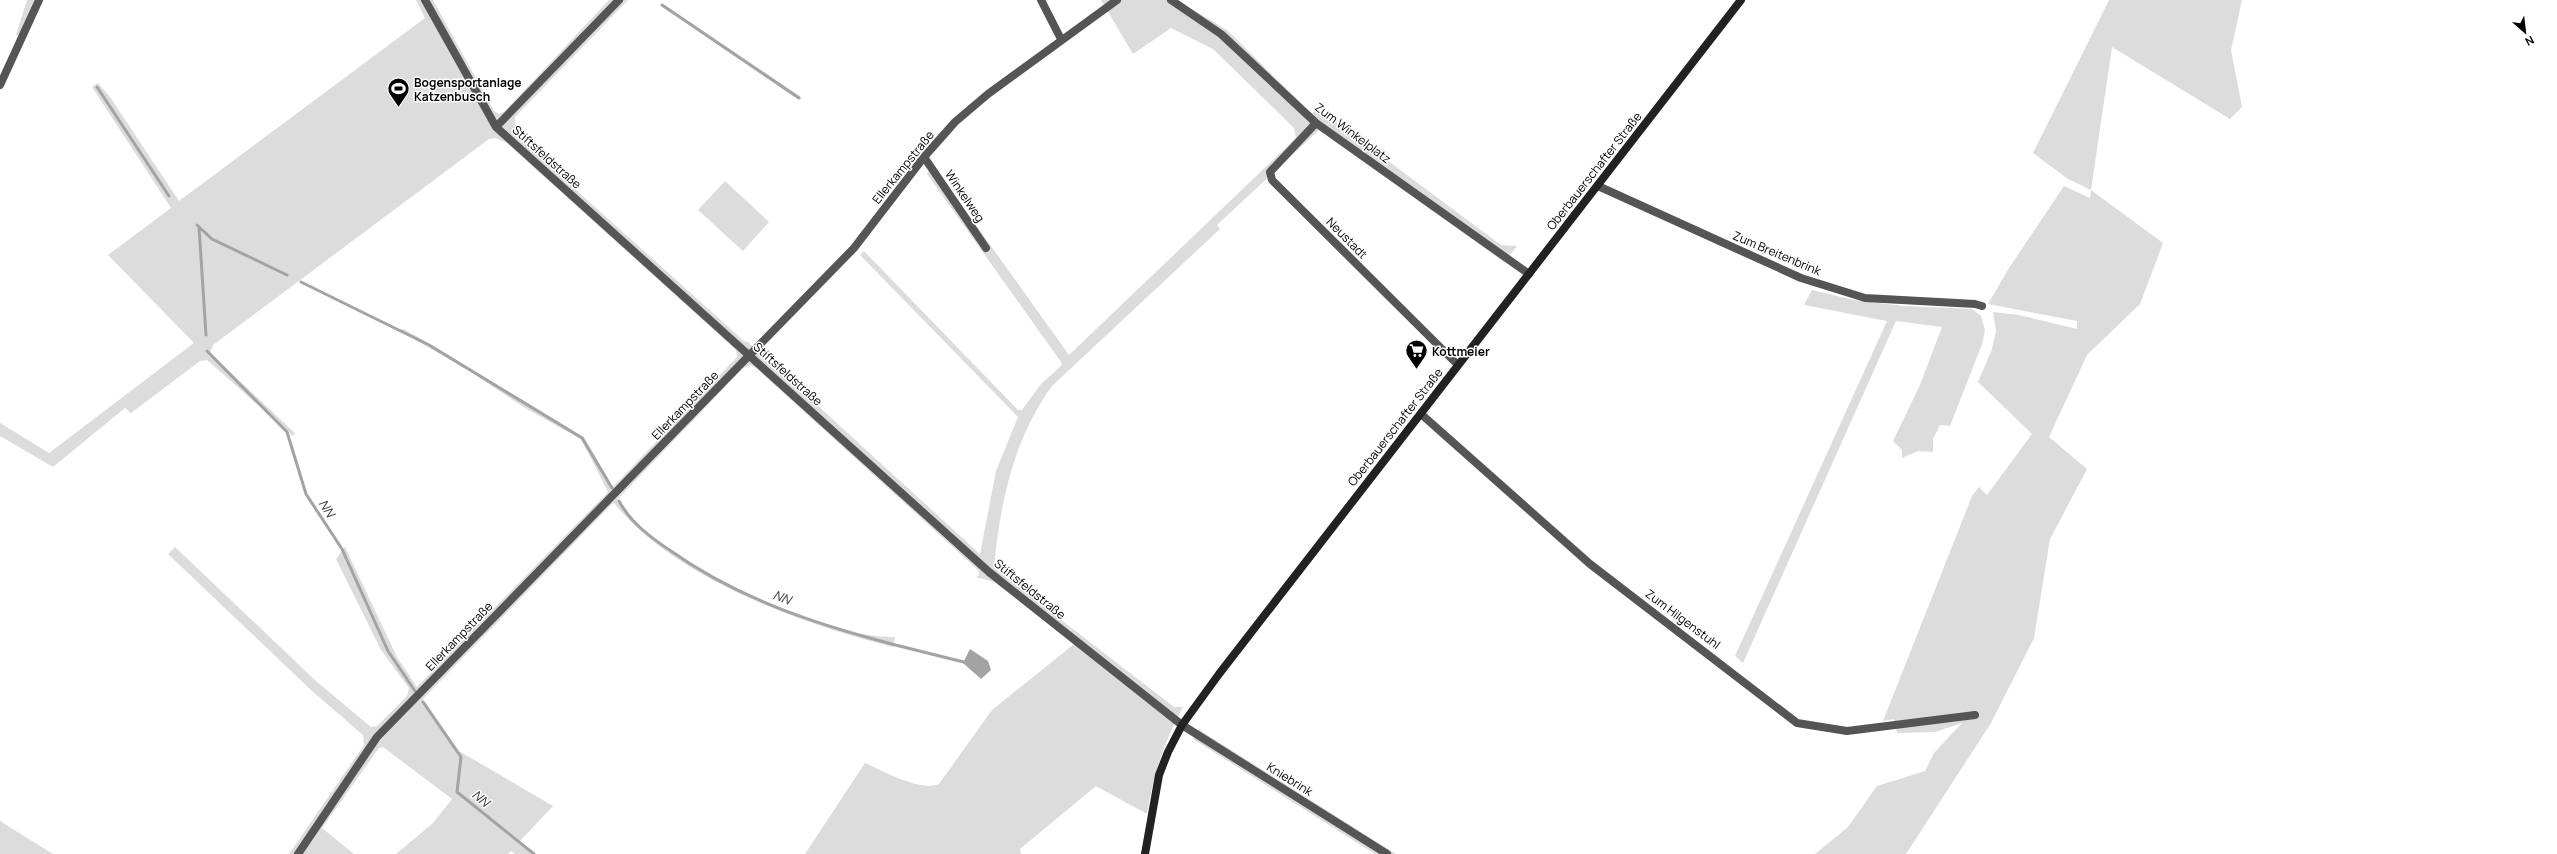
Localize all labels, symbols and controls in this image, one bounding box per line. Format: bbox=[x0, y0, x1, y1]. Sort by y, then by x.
north arrow bbox=[2505, 12, 2545, 52]
text: N bbox=[2523, 33, 2537, 50]
place label: Bogensportanlage Katzenbusch bbox=[414, 74, 522, 105]
sports icon: Bogensportanlage Katzenbusch bbox=[386, 76, 412, 109]
street label: Zum Winkelplatz bbox=[1311, 99, 1395, 167]
street label: Oberbauerschafter Straße bbox=[1542, 108, 1646, 234]
street label: Stiftsfeldstraße bbox=[509, 121, 585, 193]
street label: Ellerkampstraße bbox=[868, 127, 938, 207]
street label: Winkelweg bbox=[941, 167, 989, 225]
street label: Neustadt bbox=[1323, 214, 1372, 263]
street label: Zum Breitenbrink bbox=[1730, 227, 1825, 280]
street label: Stiftsfeldstraße bbox=[750, 338, 826, 410]
supermarket icon: Kottmeier bbox=[1404, 338, 1430, 371]
place label: Kottmeier bbox=[1432, 343, 1490, 360]
street label: Oberbauerschafter Straße bbox=[1343, 364, 1447, 490]
street label: Ellerkampstraße bbox=[648, 367, 722, 443]
water label: NN bbox=[315, 496, 341, 522]
street label: Stiftsfeldstraße bbox=[991, 555, 1069, 623]
water label: NN bbox=[770, 585, 795, 609]
street label: Zum Hilgenstuhl bbox=[1642, 585, 1724, 653]
street label: Ellerkampstraße bbox=[422, 598, 496, 674]
street label: Kniebrink bbox=[1264, 758, 1317, 800]
water label: NN bbox=[468, 785, 495, 812]

